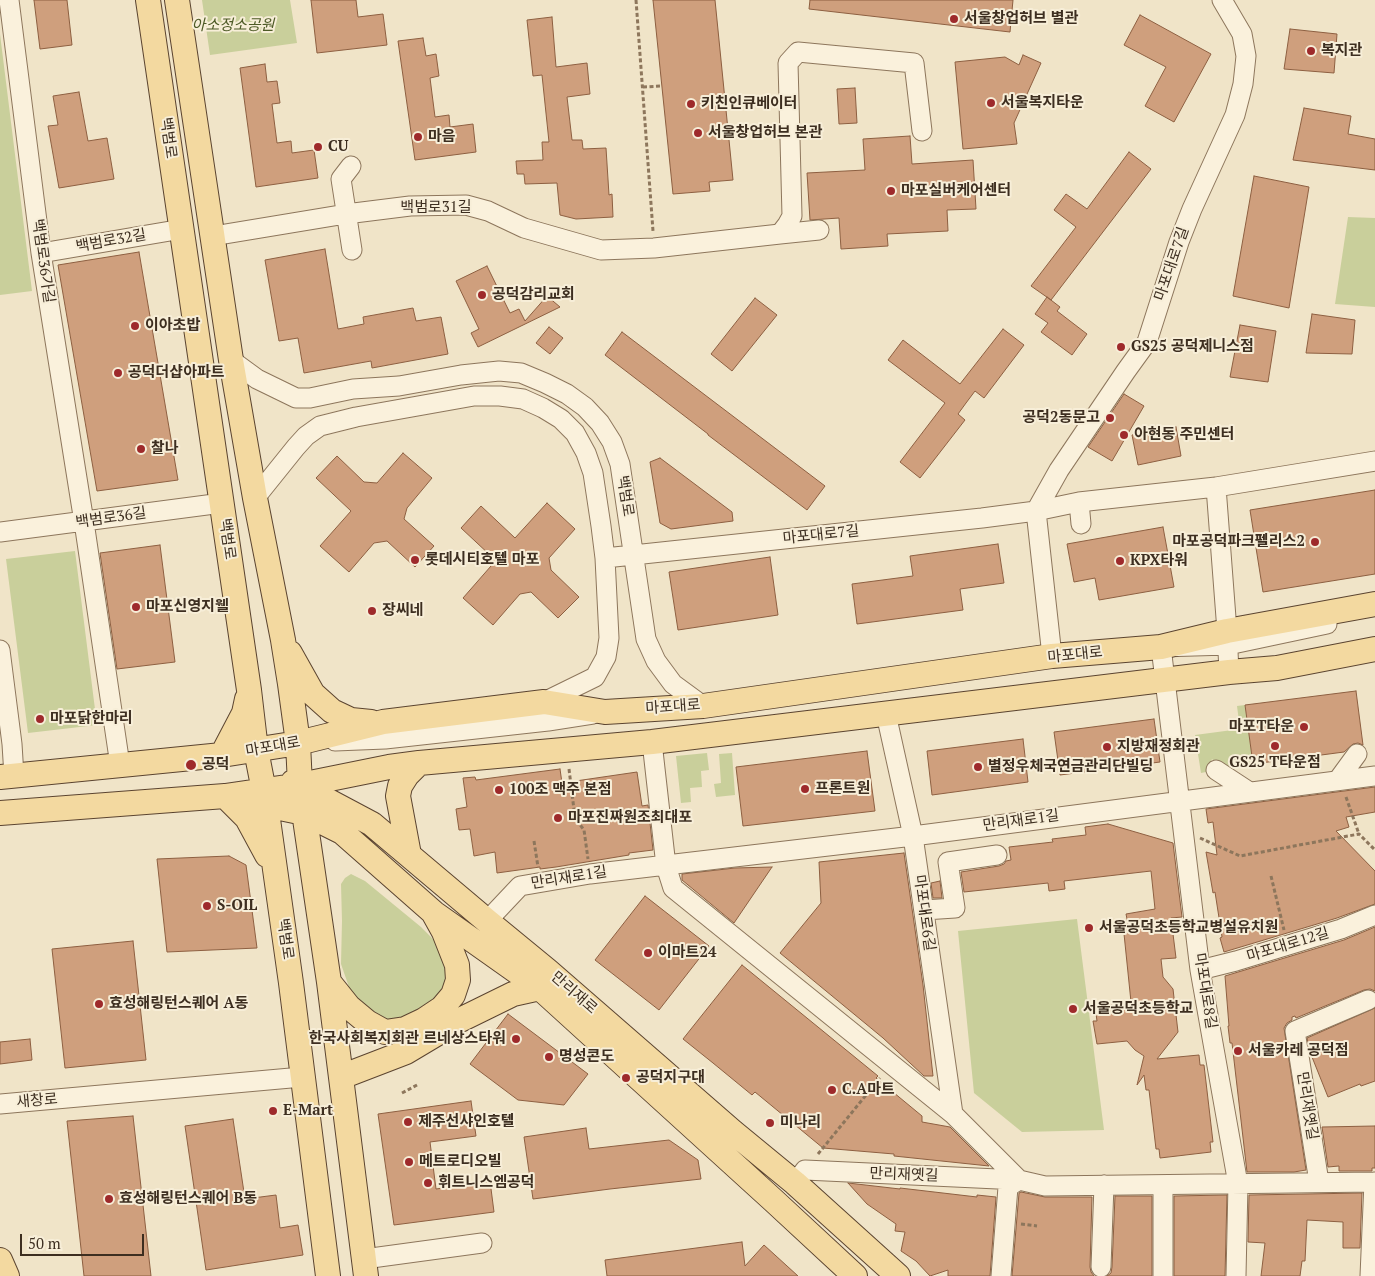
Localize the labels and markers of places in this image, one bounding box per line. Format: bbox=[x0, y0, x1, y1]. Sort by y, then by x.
place label: 서울창업허브 별관 bbox=[964, 10, 1078, 28]
marker: 서울창업허브 별관 bbox=[948, 13, 960, 25]
place label: 복지관 bbox=[1321, 42, 1362, 60]
marker: 복지관 bbox=[1305, 45, 1317, 57]
place label: 서울복지타운 bbox=[1001, 94, 1084, 112]
place label: 키친인큐베이터 bbox=[701, 95, 798, 113]
marker: 서울복지타운 bbox=[985, 97, 997, 109]
marker: 키친인큐베이터 bbox=[685, 98, 697, 110]
place label: 서울창업허브 본관 bbox=[708, 124, 822, 142]
marker: 서울창업허브 본관 bbox=[692, 127, 704, 139]
place label: 마음 bbox=[428, 128, 456, 146]
marker: 마음 bbox=[412, 131, 424, 143]
place label: CU bbox=[328, 138, 349, 156]
marker: CU bbox=[312, 141, 324, 153]
place label: 마포실버케어센터 bbox=[901, 182, 1011, 200]
marker: 마포실버케어센터 bbox=[885, 185, 897, 197]
place label: 공덕감리교회 bbox=[492, 286, 575, 304]
marker: 공덕감리교회 bbox=[476, 289, 488, 301]
place label: 이아초밥 bbox=[145, 317, 200, 335]
marker: 이아초밥 bbox=[129, 320, 141, 332]
place label: GS25 공덕제니스점 bbox=[1131, 338, 1254, 356]
marker: GS25 공덕제니스점 bbox=[1115, 341, 1127, 353]
place label: 공덕더샵아파트 bbox=[128, 364, 225, 382]
marker: 공덕더샵아파트 bbox=[112, 367, 124, 379]
place label: 공덕2동문고 bbox=[1023, 409, 1100, 427]
marker: 공덕2동문고 bbox=[1104, 412, 1116, 424]
place label: 아현동 주민센터 bbox=[1134, 426, 1235, 444]
marker: 아현동 주민센터 bbox=[1118, 429, 1130, 441]
place label: 찰나 bbox=[151, 440, 179, 458]
marker: 찰나 bbox=[135, 443, 147, 455]
place label: 마포공덕파크펠리스2 bbox=[1172, 533, 1305, 551]
marker: 마포공덕파크펠리스2 bbox=[1309, 536, 1321, 548]
place label: 롯데시티호텔 마포 bbox=[425, 551, 539, 569]
place label: KPX타워 bbox=[1130, 552, 1188, 570]
marker: 롯데시티호텔 마포 bbox=[409, 554, 421, 566]
marker: KPX타워 bbox=[1114, 555, 1126, 567]
place label: 마포신영지웰 bbox=[146, 598, 229, 616]
marker: 마포신영지웰 bbox=[130, 601, 142, 613]
place label: 장씨네 bbox=[382, 602, 423, 620]
marker: 장씨네 bbox=[366, 605, 378, 617]
place label: 마포닭한마리 bbox=[50, 710, 133, 728]
marker: 마포닭한마리 bbox=[34, 713, 46, 725]
place label: 마포T타운 bbox=[1229, 718, 1294, 736]
marker: 마포T타운 bbox=[1298, 721, 1310, 733]
place label: 지방재정회관 bbox=[1117, 738, 1200, 756]
marker: GS25 T타운점 bbox=[1269, 740, 1281, 752]
marker: 지방재정회관 bbox=[1101, 741, 1113, 753]
place label: GS25 T타운점 bbox=[1229, 754, 1321, 772]
place label: 공덕 bbox=[202, 756, 230, 774]
marker: 공덕 bbox=[184, 758, 198, 772]
place label: 별정우체국연금관리단빌딩 bbox=[988, 758, 1154, 776]
marker: 별정우체국연금관리단빌딩 bbox=[972, 761, 984, 773]
place label: 프론트원 bbox=[815, 780, 870, 798]
place label: 100조 맥주 본점 bbox=[509, 781, 612, 799]
marker: 프론트원 bbox=[799, 783, 811, 795]
marker: 100조 맥주 본점 bbox=[493, 784, 505, 796]
place label: 마포진짜원조최대포 bbox=[568, 809, 692, 827]
marker: 마포진짜원조최대포 bbox=[552, 812, 564, 824]
place label: S-OIL bbox=[217, 897, 257, 915]
marker: S-OIL bbox=[201, 900, 213, 912]
place label: 서울공덕초등학교병설유치원 bbox=[1099, 919, 1278, 937]
marker: 서울공덕초등학교병설유치원 bbox=[1083, 922, 1095, 934]
place label: 이마트24 bbox=[658, 944, 716, 962]
marker: 이마트24 bbox=[642, 947, 654, 959]
place label: 효성해링턴스퀘어 A동 bbox=[109, 995, 248, 1013]
marker: 효성해링턴스퀘어 A동 bbox=[93, 998, 105, 1010]
place label: 서울공덕초등학교 bbox=[1083, 1000, 1193, 1018]
marker: 서울공덕초등학교 bbox=[1067, 1003, 1079, 1015]
place label: 한국사회복지회관 르네상스타워 bbox=[309, 1030, 506, 1048]
marker: 한국사회복지회관 르네상스타워 bbox=[510, 1033, 522, 1045]
place label: 서울카레 공덕점 bbox=[1248, 1042, 1349, 1060]
marker: 서울카레 공덕점 bbox=[1232, 1045, 1244, 1057]
place label: 명성콘도 bbox=[559, 1048, 614, 1066]
marker: 명성콘도 bbox=[543, 1051, 555, 1063]
place label: 공덕지구대 bbox=[636, 1069, 705, 1087]
marker: 공덕지구대 bbox=[620, 1072, 632, 1084]
place label: C.A마트 bbox=[842, 1081, 895, 1099]
marker: C.A마트 bbox=[826, 1084, 838, 1096]
place label: E-Mart bbox=[283, 1102, 333, 1120]
marker: E-Mart bbox=[267, 1105, 279, 1117]
place label: 제주선샤인호텔 bbox=[418, 1113, 515, 1131]
place label: 미나리 bbox=[780, 1114, 821, 1132]
marker: 제주선샤인호텔 bbox=[402, 1116, 414, 1128]
marker: 미나리 bbox=[764, 1117, 776, 1129]
place label: 메트로디오빌 bbox=[419, 1153, 502, 1171]
marker: 메트로디오빌 bbox=[403, 1156, 415, 1168]
place label: 휘트니스엠공덕 bbox=[438, 1174, 535, 1192]
marker: 휘트니스엠공덕 bbox=[422, 1177, 434, 1189]
place label: 효성해링턴스퀘어 B동 bbox=[119, 1190, 257, 1208]
marker: 효성해링턴스퀘어 B동 bbox=[103, 1193, 115, 1205]

